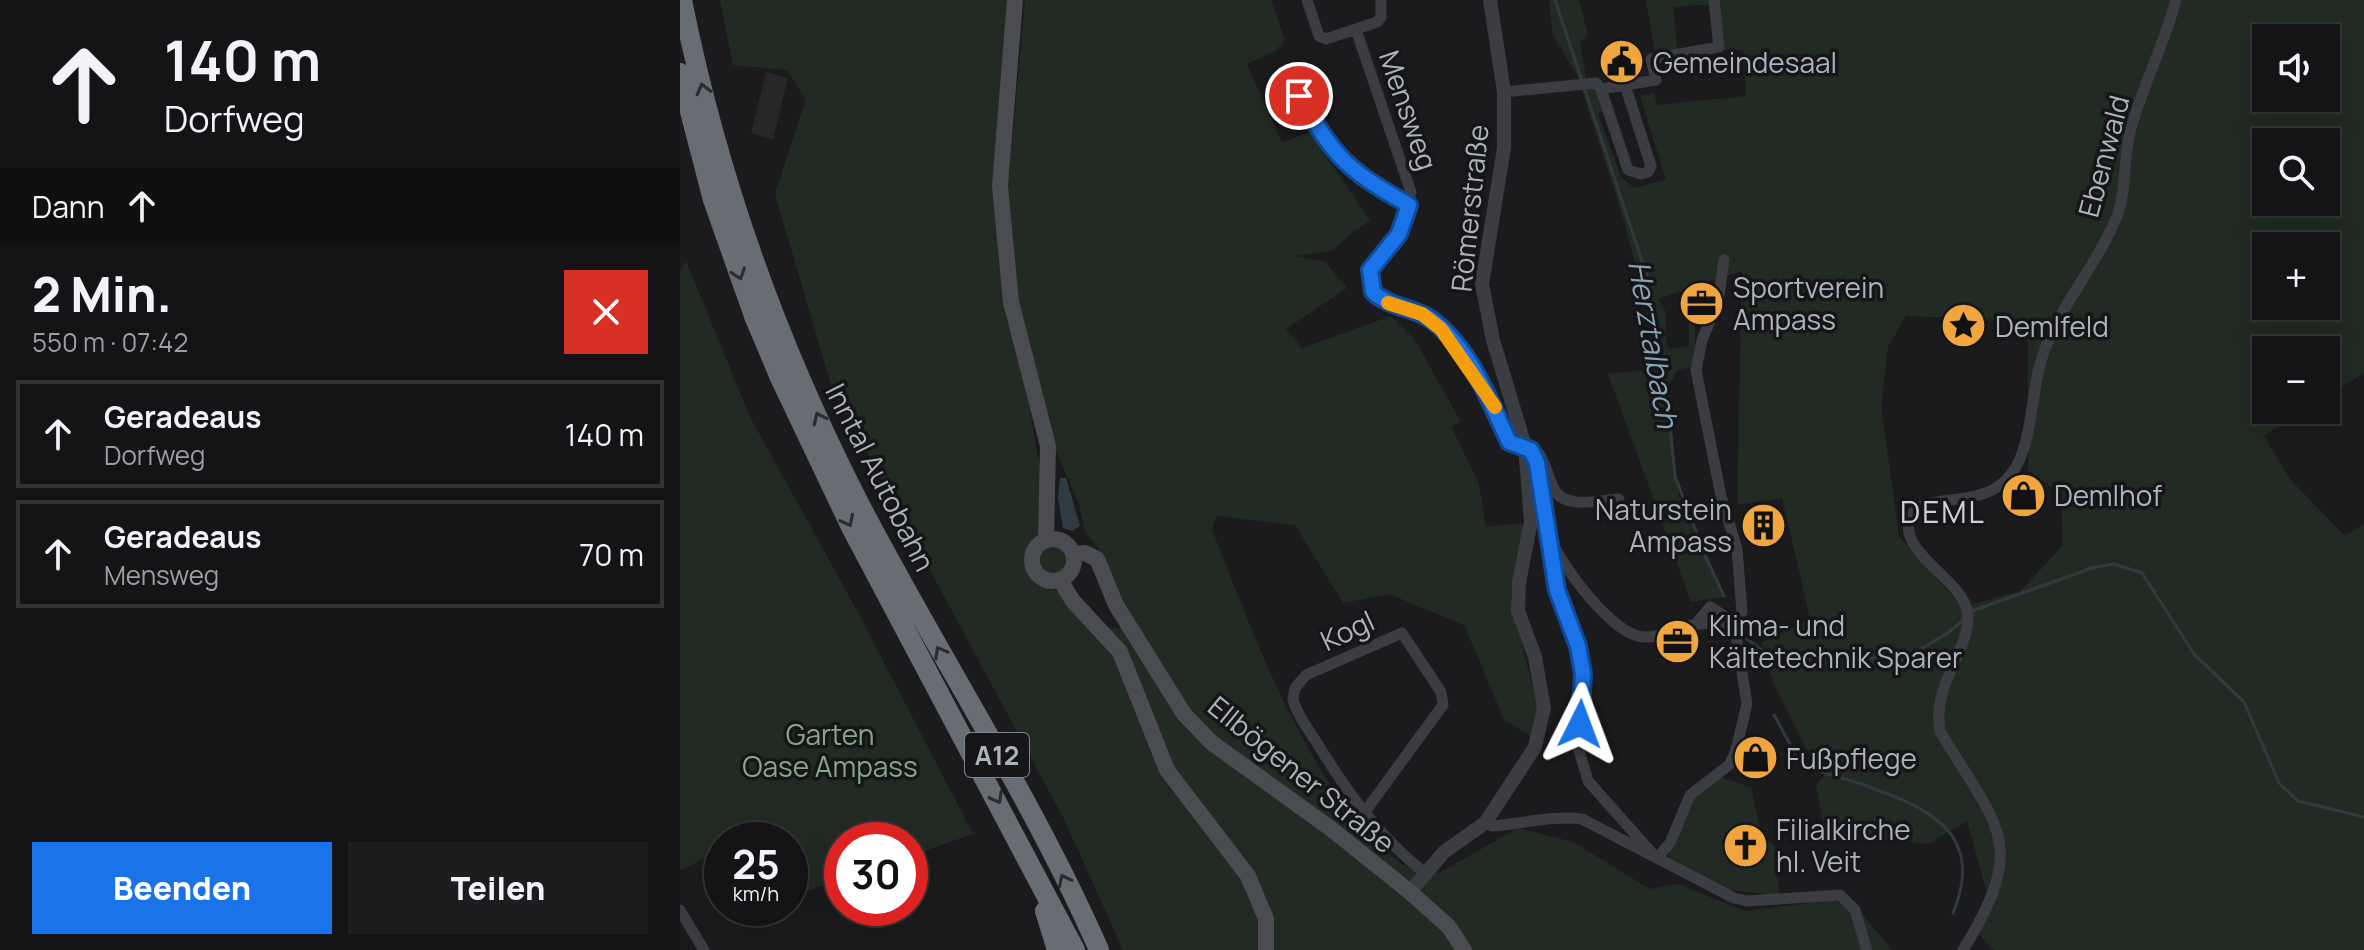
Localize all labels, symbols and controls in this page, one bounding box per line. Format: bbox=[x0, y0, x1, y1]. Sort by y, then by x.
text: 140 m bbox=[164, 21, 321, 98]
map controls bbox=[2252, 24, 2340, 424]
button: sound bbox=[2252, 24, 2340, 112]
icon: ahead bbox=[32, 32, 136, 136]
public building icon: Gemeindesaal bbox=[1598, 38, 1646, 86]
place label: Gemeindesaal bbox=[1653, 43, 1837, 81]
street label: Mensweg bbox=[1371, 45, 1447, 175]
pin bbox=[1265, 62, 1333, 130]
icon: arrive bbox=[1277, 74, 1321, 118]
one-way arrow bbox=[695, 83, 712, 97]
street label: Ebenwald bbox=[2069, 91, 2137, 221]
text: Dorfweg bbox=[164, 94, 304, 143]
street label: Römerstraße bbox=[1441, 123, 1497, 293]
button: search bbox=[2252, 128, 2340, 216]
icon: ahead bbox=[120, 184, 164, 228]
text: Dann bbox=[32, 186, 104, 227]
button: + bbox=[2252, 232, 2340, 320]
water label: Herztalbach bbox=[1619, 257, 1689, 432]
text: 2 Min. bbox=[32, 261, 172, 326]
one-way arrow bbox=[729, 266, 745, 280]
place label: Sportverein Ampass bbox=[1733, 268, 1884, 338]
button: close bbox=[564, 270, 648, 354]
office icon: Sportverein Ampass bbox=[1678, 279, 1726, 327]
place icon: Demlfeld bbox=[1940, 302, 1988, 350]
place label: Demlfeld bbox=[1995, 307, 2109, 345]
text: 550 m · 07:42 bbox=[32, 324, 188, 360]
button: − bbox=[2252, 336, 2340, 424]
street label: Inntal Autobahn bbox=[817, 377, 945, 577]
text: Geradeaus bbox=[104, 396, 261, 437]
icon: ahead bbox=[36, 412, 80, 456]
one-way arrow bbox=[813, 412, 829, 427]
text: 140 m bbox=[565, 414, 644, 455]
text: Dorfweg bbox=[104, 437, 205, 473]
shop icon: Demlhof bbox=[1999, 471, 2047, 519]
place label: Demlhof bbox=[2054, 476, 2162, 514]
place label: Naturstein Ampass bbox=[1595, 490, 1732, 560]
district label: DEML bbox=[1900, 491, 1986, 532]
building icon: Naturstein Ampass bbox=[1739, 501, 1787, 549]
one-way arrow bbox=[839, 513, 854, 528]
text: Geradeaus bbox=[104, 516, 261, 557]
icon: ahead bbox=[36, 532, 80, 576]
text: 70 m bbox=[579, 534, 644, 575]
text: Mensweg bbox=[104, 557, 219, 593]
street label: Kogl bbox=[1314, 601, 1380, 659]
place label: Klima- und Kältetechnik Sparer bbox=[1709, 606, 1962, 676]
office icon: Klima- und Kältetechnik Sparer bbox=[1654, 617, 1702, 665]
one-way arrow bbox=[934, 646, 950, 660]
position arrow bbox=[1538, 682, 1622, 766]
street label: Ellbögener Straße bbox=[1201, 687, 1403, 861]
park label: Garten Oase Ampass bbox=[742, 715, 918, 785]
road number: A12 bbox=[965, 733, 1029, 777]
shop icon: Fußpflege bbox=[1731, 734, 1779, 782]
place label: Fußpflege bbox=[1786, 739, 1917, 777]
one-way arrow bbox=[988, 790, 1003, 805]
place label: Filialkirche hl. Veit bbox=[1776, 810, 1911, 880]
church icon: Filialkirche hl. Veit bbox=[1721, 821, 1769, 869]
speed limit sign: 30 bbox=[824, 822, 928, 926]
text: 25 bbox=[732, 836, 780, 891]
button: Beenden bbox=[32, 842, 332, 934]
button: Teilen bbox=[348, 842, 648, 934]
one-way arrow bbox=[1058, 874, 1074, 888]
text: km/h bbox=[733, 880, 779, 907]

